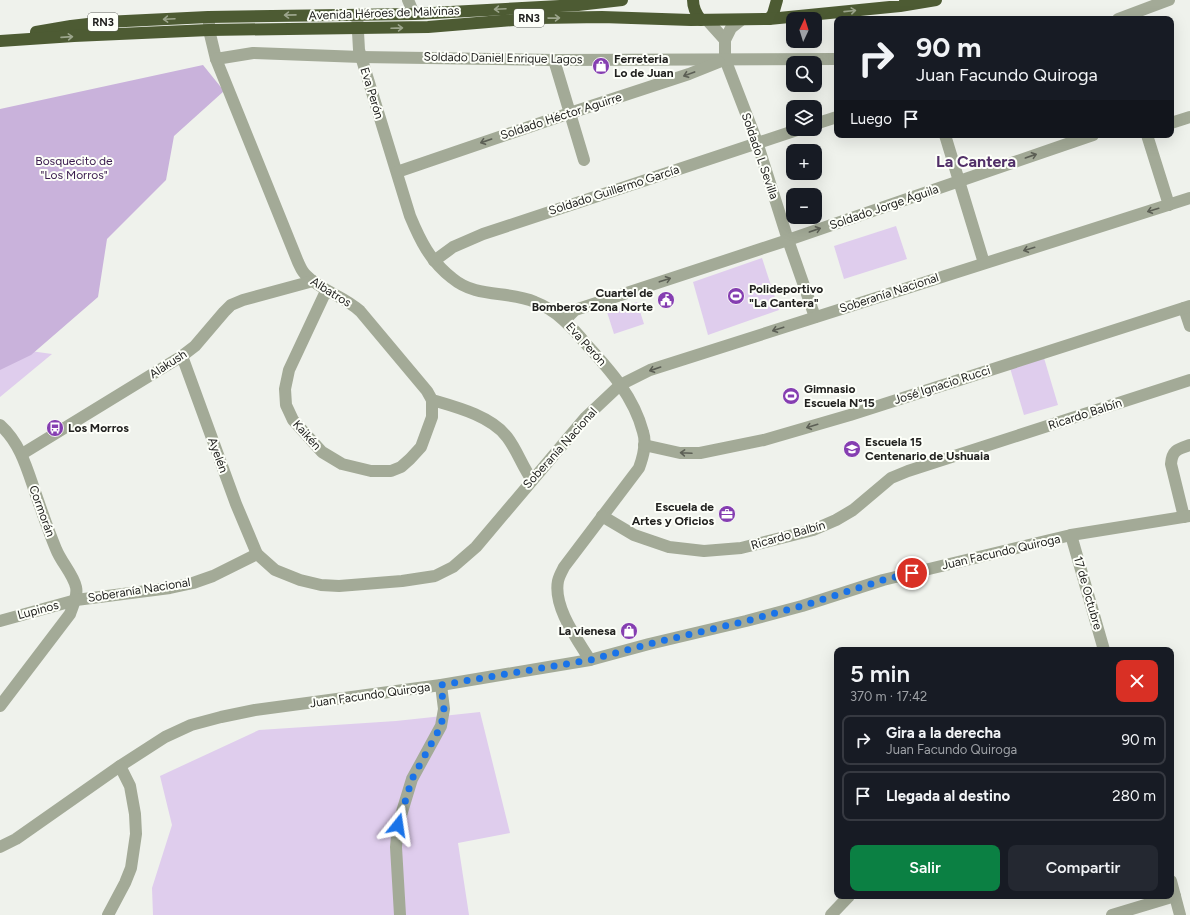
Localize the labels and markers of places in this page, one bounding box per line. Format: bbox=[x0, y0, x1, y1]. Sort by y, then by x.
place label: Ferreteria Lo de Juan bbox=[614, 52, 674, 80]
shop icon: Ferreteria Lo de Juan bbox=[591, 56, 611, 76]
place label: Polideportivo "La Cantera" bbox=[749, 282, 823, 310]
place label: Cuartel de Bomberos Zona Norte bbox=[532, 286, 653, 314]
sports icon: Polideportivo "La Cantera" bbox=[726, 286, 746, 306]
public building icon: Cuartel de Bomberos Zona Norte bbox=[656, 290, 676, 310]
place label: Gimnasio Escuela N°15 bbox=[804, 382, 875, 410]
sports icon: Gimnasio Escuela N°15 bbox=[781, 386, 801, 406]
bus stop icon: Los Morros bbox=[45, 418, 65, 438]
place label: Los Morros bbox=[68, 421, 129, 435]
place label: Escuela 15 Centenario de Ushuaia bbox=[865, 435, 990, 463]
school or university icon: Escuela 15 Centenario de Ushuaia bbox=[842, 439, 862, 459]
place label: Escuela de Artes y Oficios bbox=[632, 500, 714, 528]
office icon: Escuela de Artes y Oficios bbox=[717, 504, 737, 524]
pin bbox=[895, 556, 929, 590]
shop icon: La vienesa bbox=[619, 621, 639, 641]
place label: La vienesa bbox=[558, 624, 616, 638]

